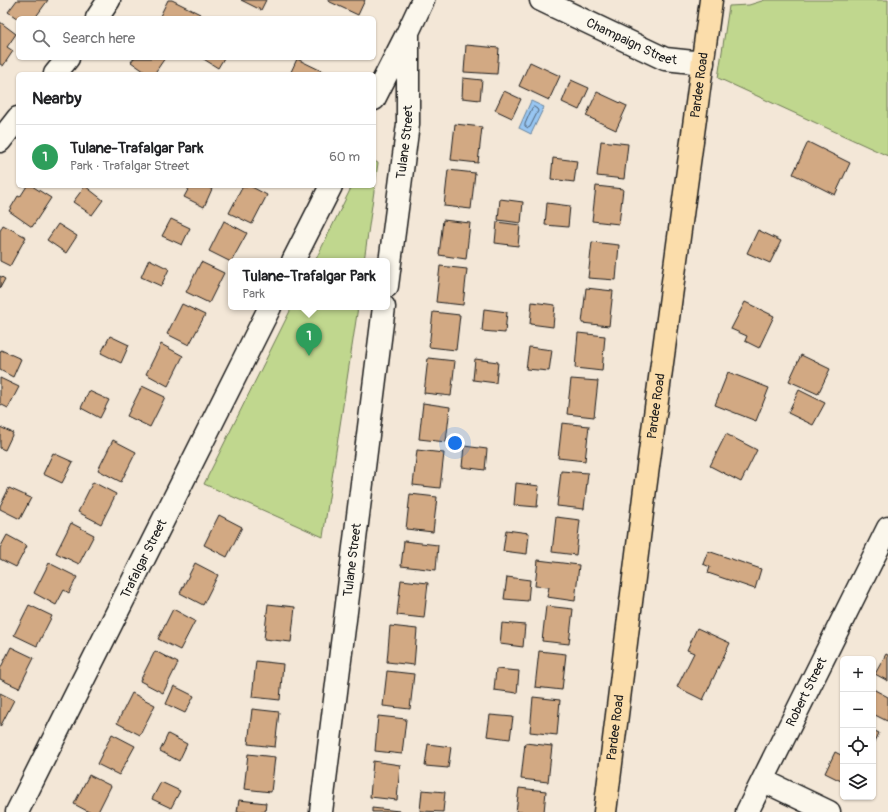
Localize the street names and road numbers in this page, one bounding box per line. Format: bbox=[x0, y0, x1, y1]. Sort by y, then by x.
street label: Champaign Street bbox=[583, 15, 678, 68]
street label: Pardee Road bbox=[687, 51, 712, 119]
street label: Tulane Street bbox=[393, 105, 416, 180]
street label: Pardee Road bbox=[644, 372, 669, 440]
street label: Trafalgar Street bbox=[117, 516, 171, 601]
street label: Tulane Street bbox=[340, 521, 365, 598]
street label: Robert Street bbox=[783, 654, 831, 729]
street label: Pardee Road bbox=[603, 694, 627, 761]

